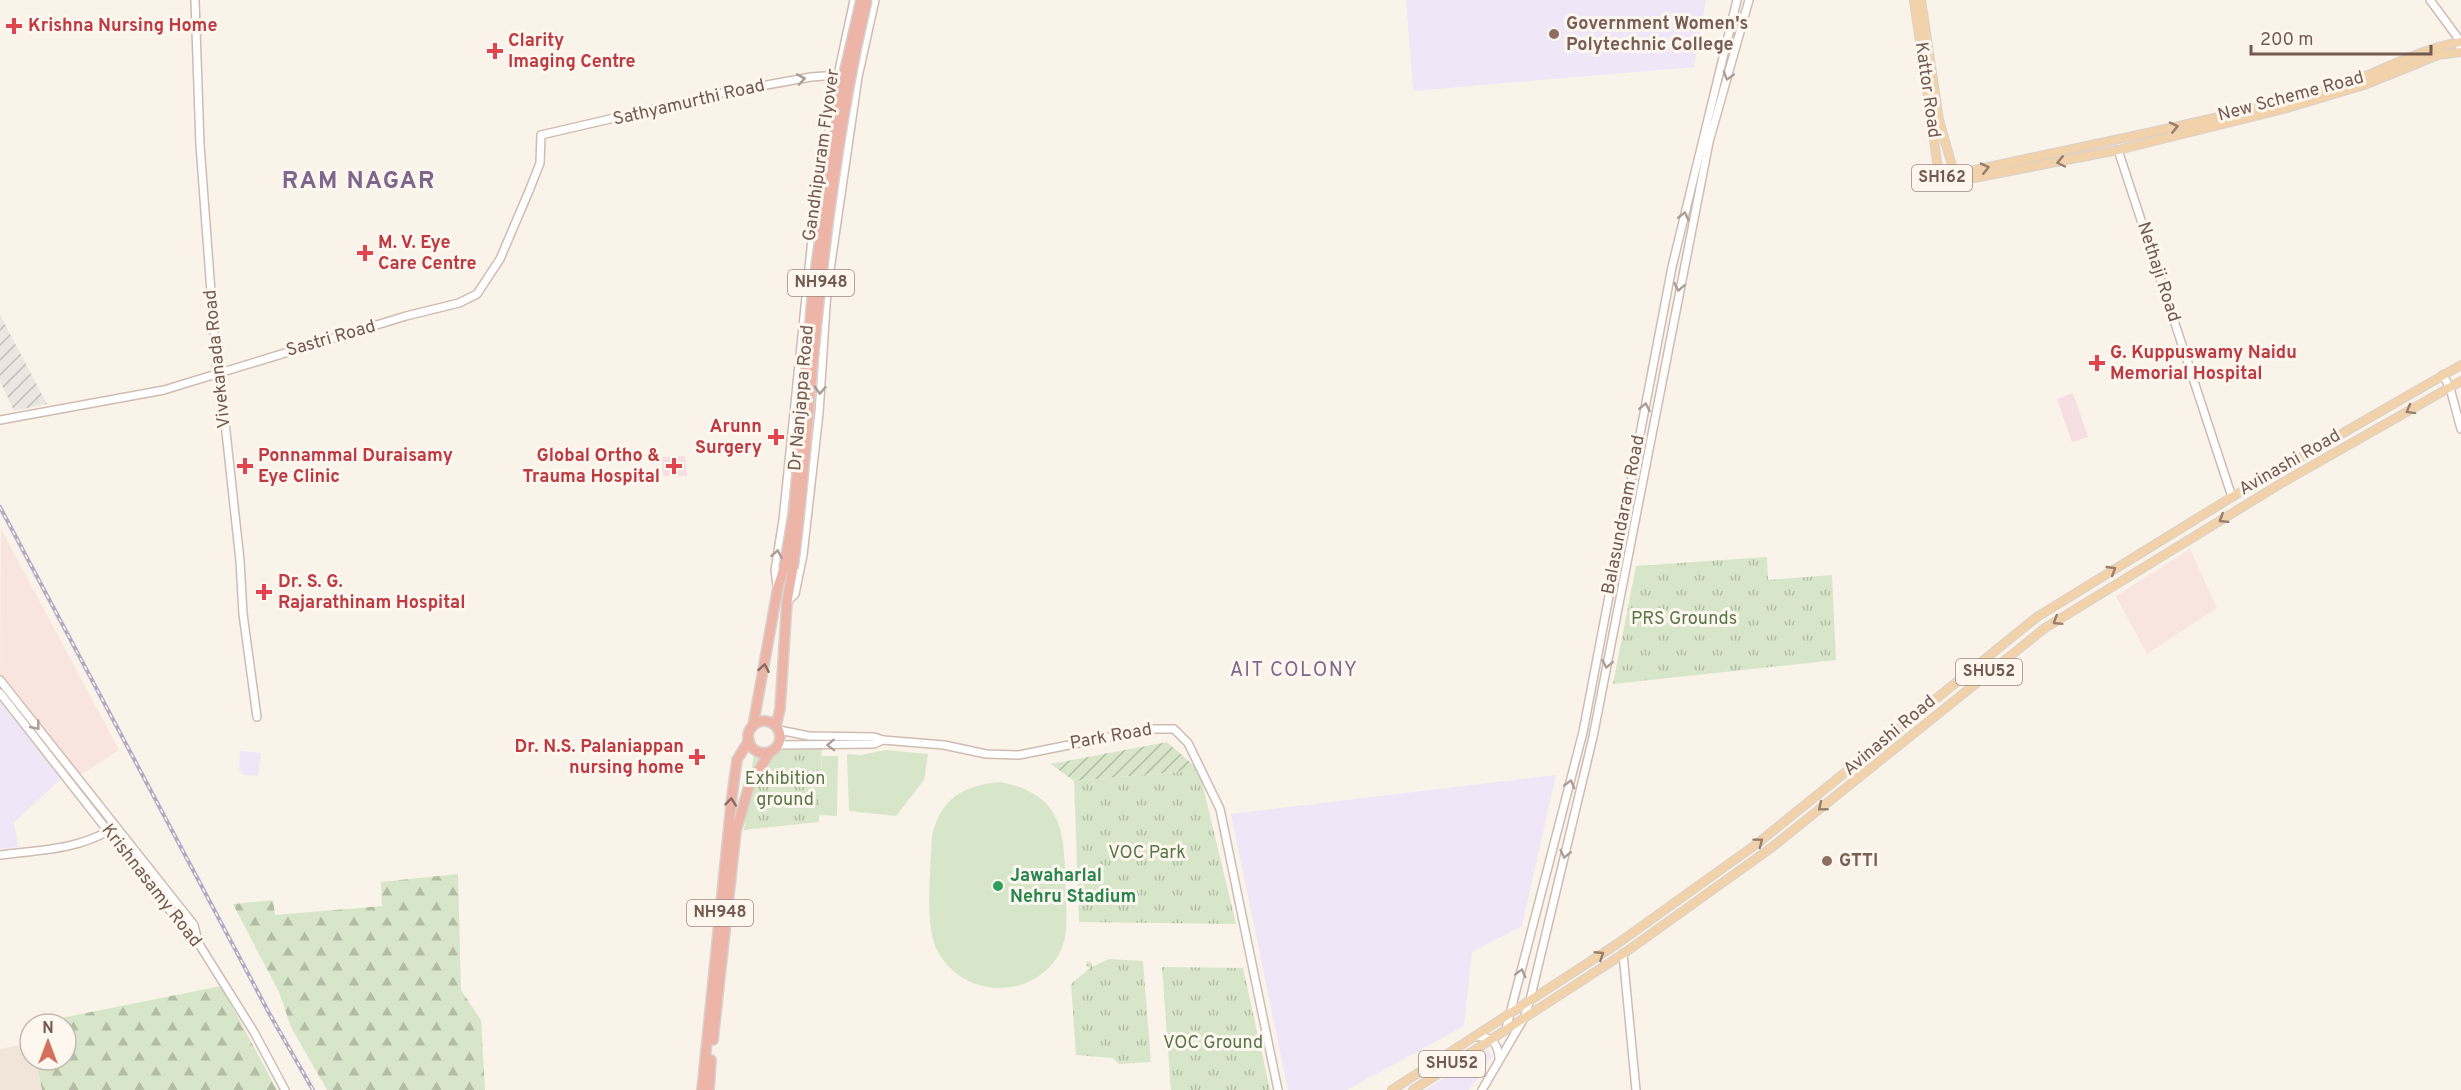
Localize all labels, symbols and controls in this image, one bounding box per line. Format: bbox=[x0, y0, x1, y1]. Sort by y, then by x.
place label: Government Women's Polytechnic College bbox=[1566, 13, 1748, 57]
place label: Krishna Nursing Home bbox=[28, 15, 217, 38]
marker: Krishna Nursing Home bbox=[5, 17, 23, 35]
scale bar bbox=[2251, 18, 2431, 56]
marker: Government Women's Polytechnic College bbox=[1547, 27, 1561, 41]
text: 200 m bbox=[2260, 29, 2313, 52]
place label: Clarity Imaging Centre bbox=[508, 30, 636, 74]
street label: Kattor Road bbox=[1909, 40, 1945, 140]
marker: Clarity Imaging Centre bbox=[486, 42, 504, 60]
street label: New Scheme Road bbox=[2215, 66, 2367, 128]
street label: Gandhipuram Flyover bbox=[799, 67, 845, 243]
one-way arrow bbox=[1722, 71, 1735, 81]
one-way arrow bbox=[795, 73, 805, 86]
street label: Sathyamurthi Road bbox=[611, 74, 767, 132]
one-way arrow bbox=[2168, 122, 2178, 135]
one-way arrow bbox=[2056, 154, 2066, 167]
one-way arrow bbox=[1980, 162, 1990, 175]
road number: SH162 bbox=[1912, 165, 1972, 191]
district label: RAM NAGAR bbox=[282, 167, 436, 197]
one-way arrow bbox=[1677, 212, 1690, 222]
street label: Nethaji Road bbox=[2131, 219, 2185, 325]
place label: M. V. Eye Care Centre bbox=[378, 232, 477, 276]
marker: M. V. Eye Care Centre bbox=[356, 244, 374, 262]
road number: NH948 bbox=[788, 270, 854, 296]
one-way arrow bbox=[1673, 281, 1686, 291]
street label: Vivekanada Road bbox=[199, 288, 237, 430]
street label: Sastri Road bbox=[284, 315, 378, 363]
street label: Dr Nanjappa Road bbox=[784, 324, 820, 472]
place label: G. Kuppuswamy Naidu Memorial Hospital bbox=[2110, 342, 2297, 386]
marker: G. Kuppuswamy Naidu Memorial Hospital bbox=[2088, 354, 2106, 372]
one-way arrow bbox=[814, 386, 827, 395]
one-way arrow bbox=[1638, 403, 1651, 413]
one-way arrow bbox=[2406, 403, 2416, 414]
place label: Arunn Surgery bbox=[695, 416, 762, 460]
street label: Avinashi Road bbox=[2235, 425, 2345, 501]
marker: Arunn Surgery bbox=[767, 428, 785, 446]
street label: Balasundaram Road bbox=[1597, 433, 1651, 597]
place label: Ponnammal Duraisamy Eye Clinic bbox=[258, 445, 453, 489]
place label: Global Ortho & Trauma Hospital bbox=[522, 445, 660, 489]
marker: Ponnammal Duraisamy Eye Clinic bbox=[236, 457, 254, 475]
marker: Global Ortho & Trauma Hospital bbox=[665, 457, 683, 475]
one-way arrow bbox=[2219, 511, 2229, 523]
one-way arrow bbox=[771, 549, 783, 558]
one-way arrow bbox=[2106, 565, 2116, 577]
place label: Dr. S. G. Rajarathinam Hospital bbox=[278, 571, 465, 615]
marker: Dr. S. G. Rajarathinam Hospital bbox=[255, 583, 273, 601]
park label: PRS Grounds bbox=[1631, 608, 1737, 631]
one-way arrow bbox=[2053, 613, 2063, 625]
district label: AIT COLONY bbox=[1230, 658, 1358, 684]
one-way arrow bbox=[1601, 659, 1614, 669]
road number: SHU52 bbox=[1956, 659, 2022, 685]
one-way arrow bbox=[757, 664, 770, 674]
street label: Avinashi Road bbox=[1839, 691, 1941, 781]
street label: Park Road bbox=[1068, 718, 1154, 756]
one-way arrow bbox=[29, 719, 40, 730]
place label: Dr. N.S. Palaniappan nursing home bbox=[515, 736, 684, 780]
one-way arrow bbox=[826, 739, 835, 751]
marker: Dr. N.S. Palaniappan nursing home bbox=[688, 748, 706, 766]
park label: Exhibition ground bbox=[745, 768, 825, 812]
one-way arrow bbox=[1563, 779, 1575, 790]
one-way arrow bbox=[724, 797, 737, 807]
one-way arrow bbox=[1818, 799, 1829, 810]
street label: Krishnasamy Road bbox=[96, 820, 206, 952]
one-way arrow bbox=[1752, 839, 1763, 850]
park label: VOC Park bbox=[1108, 842, 1186, 865]
one-way arrow bbox=[1559, 849, 1572, 859]
place label: GTTI bbox=[1839, 850, 1878, 873]
marker: GTTI bbox=[1820, 854, 1834, 868]
place label: Jawaharlal Nehru Stadium bbox=[1010, 865, 1136, 909]
marker: Jawaharlal Nehru Stadium bbox=[991, 879, 1005, 893]
road number: NH948 bbox=[687, 900, 753, 926]
one-way arrow bbox=[1593, 951, 1604, 962]
one-way arrow bbox=[1514, 968, 1526, 978]
north arrow bbox=[18, 1012, 78, 1072]
text: N bbox=[42, 1019, 54, 1039]
park label: VOC Ground bbox=[1163, 1032, 1263, 1055]
road number: SHU52 bbox=[1419, 1051, 1485, 1077]

